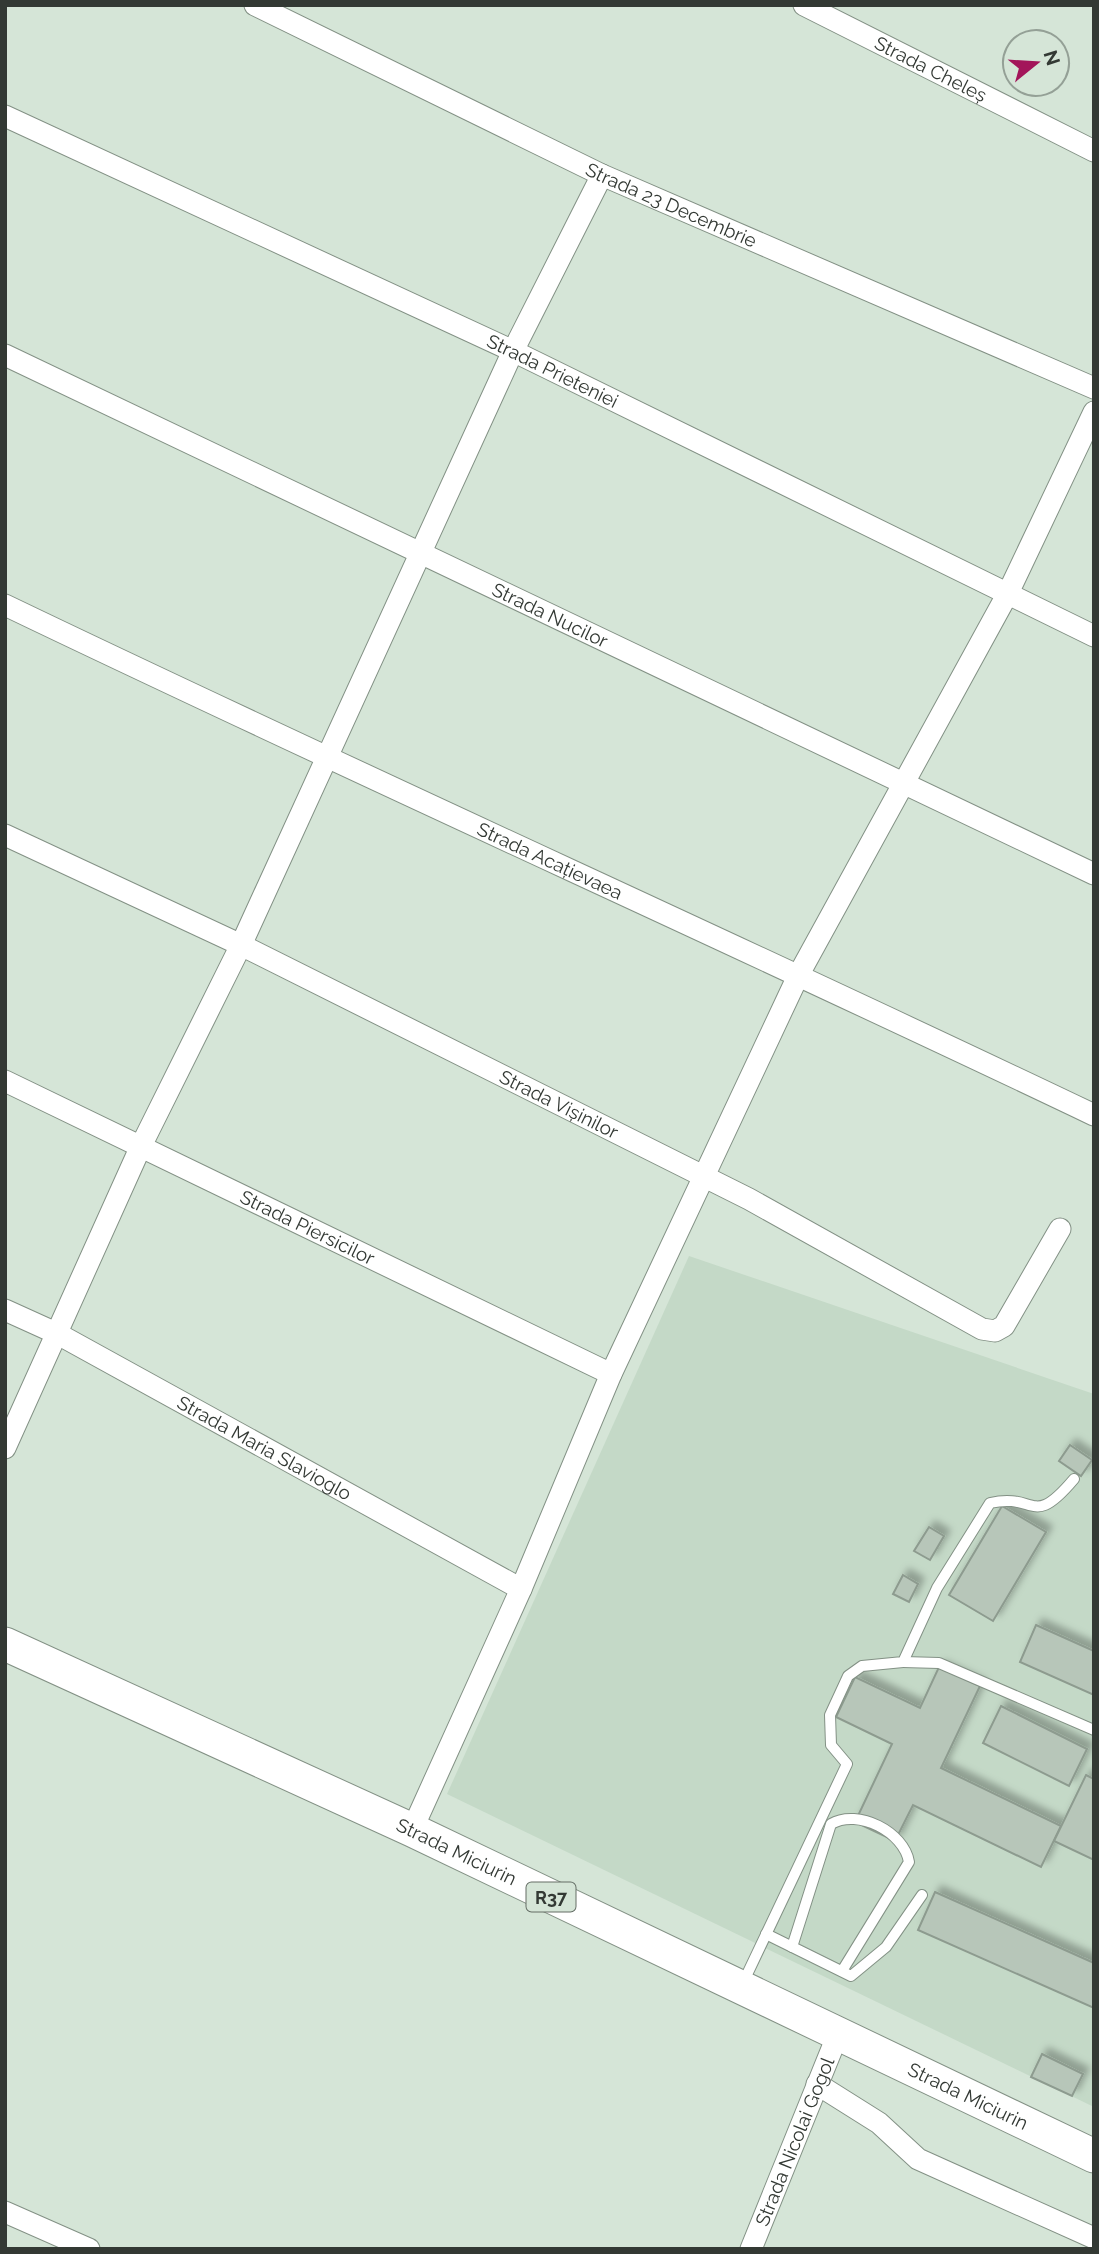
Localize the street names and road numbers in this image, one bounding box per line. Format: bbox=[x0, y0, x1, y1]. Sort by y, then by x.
street label: Strada Cheleș bbox=[871, 31, 991, 106]
street label: Strada 23 Decembrie bbox=[582, 158, 760, 252]
street label: Strada Prieteniei bbox=[483, 329, 622, 412]
street label: Strada Nucilor bbox=[489, 578, 612, 652]
street label: Strada Acațievaea bbox=[474, 818, 626, 904]
street label: Strada Vișinilor bbox=[496, 1065, 622, 1143]
street label: Strada Piersicilor bbox=[237, 1185, 379, 1269]
street label: Strada Maria Slavioglo bbox=[174, 1391, 355, 1505]
street label: Strada Miciurin bbox=[393, 1813, 520, 1889]
road number: R37 bbox=[526, 1882, 576, 1912]
street label: Strada Nicolai Gogol bbox=[751, 2053, 839, 2229]
street label: Strada Miciurin bbox=[905, 2058, 1032, 2134]

